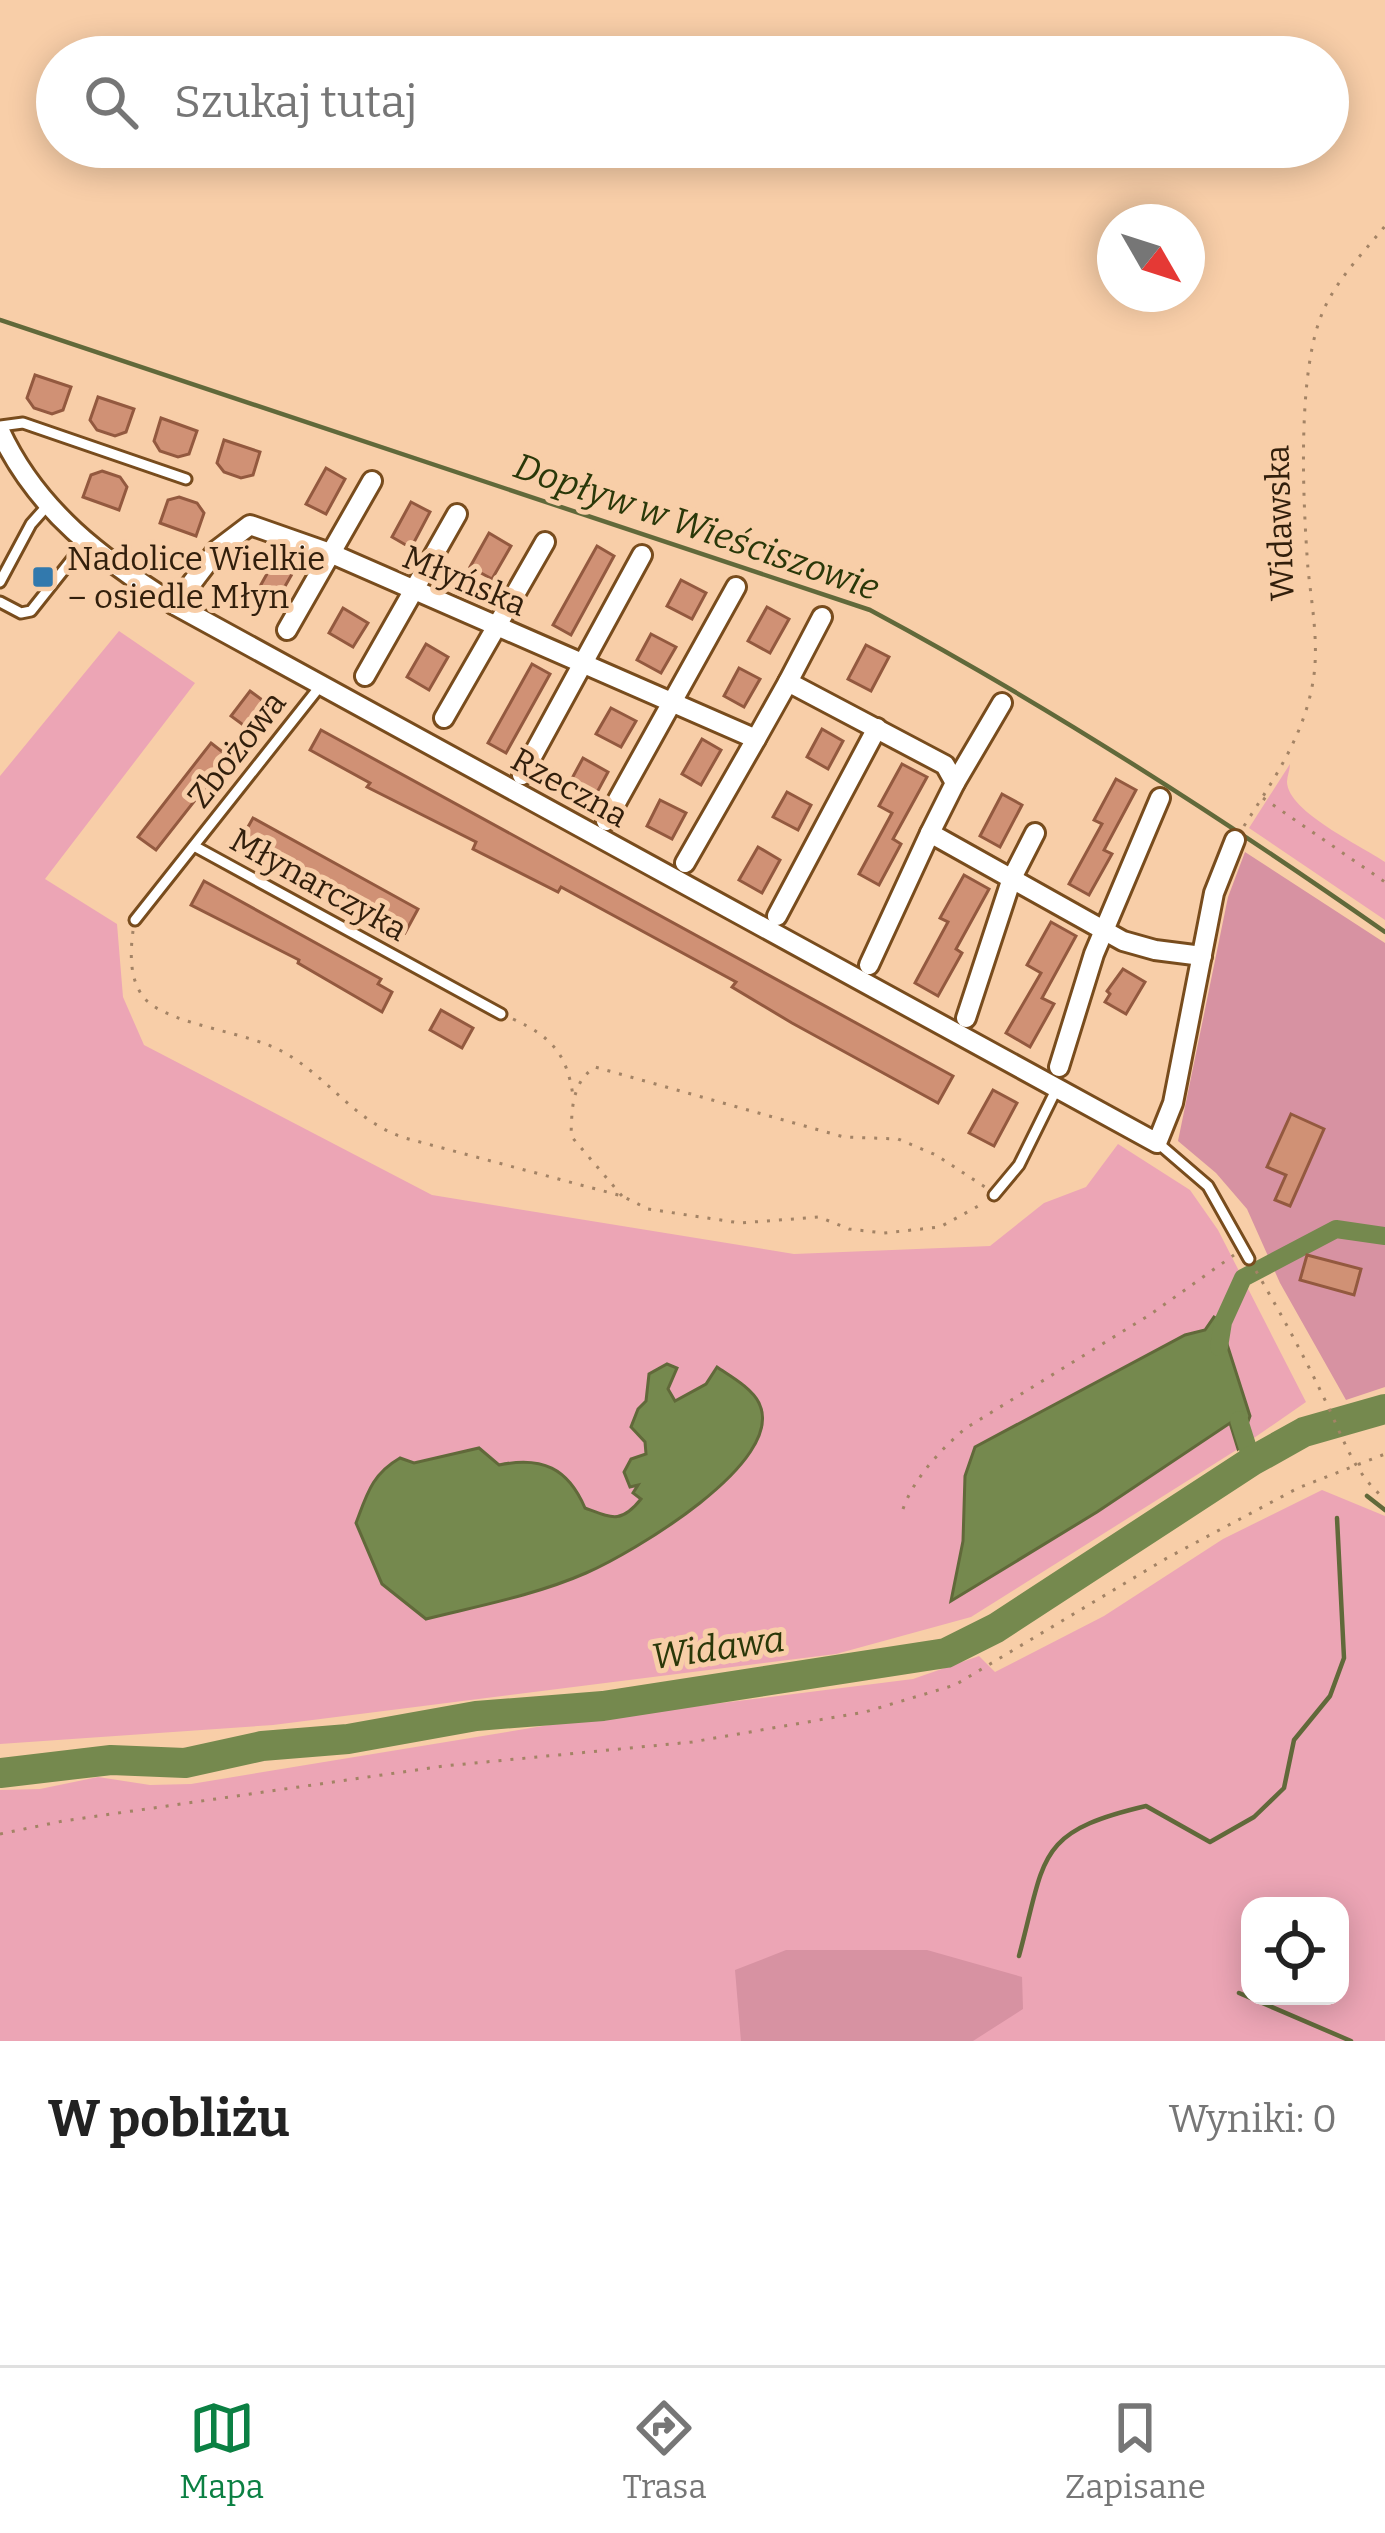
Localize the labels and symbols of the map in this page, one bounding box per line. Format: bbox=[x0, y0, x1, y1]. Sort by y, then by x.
north arrow bbox=[1097, 204, 1205, 312]
water label: Dopływ w Wieściszowie bbox=[508, 444, 885, 610]
street label: Widawska bbox=[1257, 444, 1303, 601]
street label: Młyńska bbox=[397, 537, 532, 625]
place label: Nadolice Wielkie – osiedle Młyn bbox=[67, 539, 325, 617]
marker: Nadolice Wielkie – osiedle Młyn bbox=[30, 564, 56, 590]
street label: Zbożowa bbox=[179, 684, 295, 816]
street label: Rzeczna bbox=[504, 740, 635, 836]
street label: Młynarczyka bbox=[223, 820, 414, 950]
water label: Widawa bbox=[649, 1617, 787, 1679]

